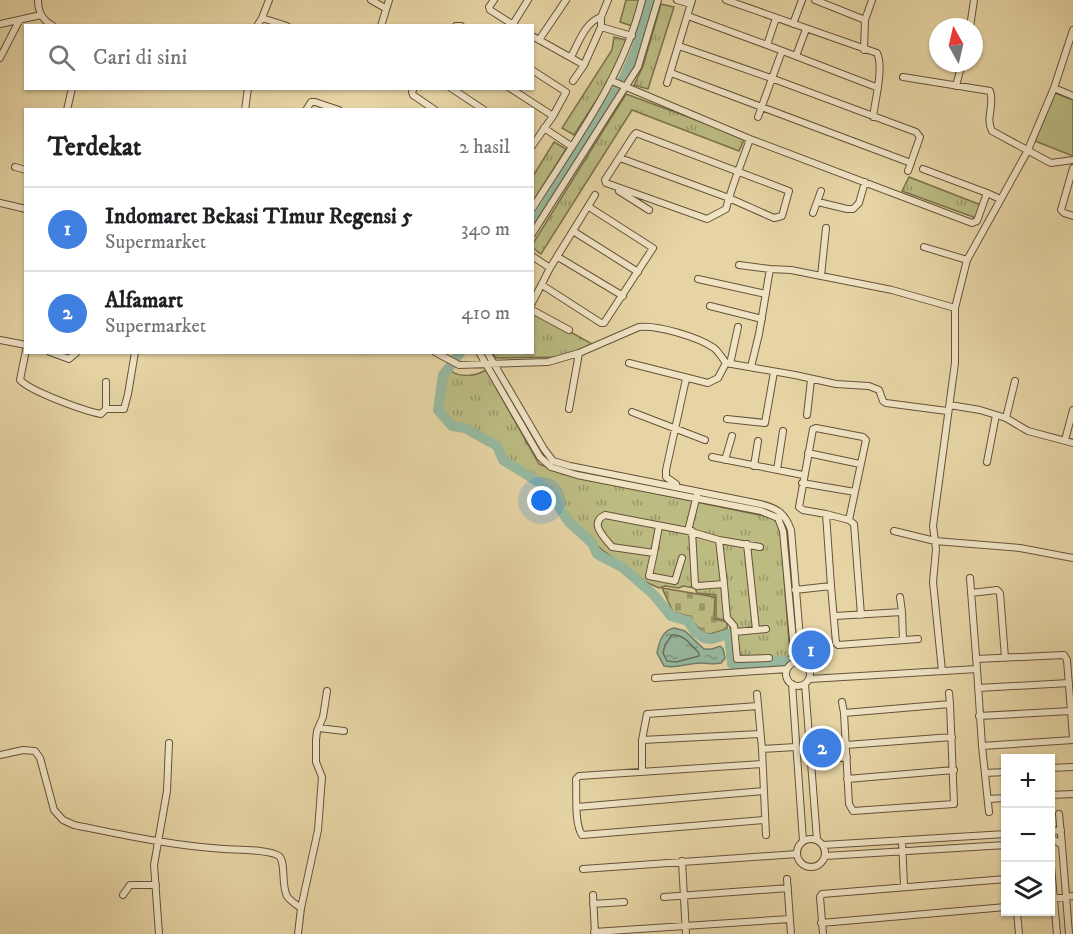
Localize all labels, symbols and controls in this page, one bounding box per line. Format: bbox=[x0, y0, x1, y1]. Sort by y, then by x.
north arrow bbox=[929, 18, 983, 72]
search box bbox=[24, 24, 534, 90]
icon: search bbox=[45, 41, 78, 74]
text: Cari di sini bbox=[93, 44, 187, 71]
text: Terdekat bbox=[48, 131, 141, 164]
text: 2 hasil bbox=[459, 135, 510, 160]
text: Indomaret Bekasi TImur Regensi 5 bbox=[105, 203, 412, 230]
text: 1 bbox=[64, 217, 71, 242]
text: 340 m bbox=[461, 217, 510, 242]
text: Supermarket bbox=[105, 230, 206, 255]
text: Alfamart bbox=[105, 287, 183, 314]
text: 2 bbox=[63, 301, 72, 326]
text: 410 m bbox=[461, 301, 510, 326]
text: Supermarket bbox=[105, 314, 206, 339]
your location bbox=[527, 486, 556, 515]
pin: 1 bbox=[792, 628, 830, 672]
pin: 2 bbox=[802, 726, 842, 771]
map controls bbox=[1001, 754, 1055, 916]
button: + bbox=[1001, 754, 1055, 808]
button: − bbox=[1001, 808, 1055, 862]
button: layers bbox=[1001, 862, 1055, 916]

